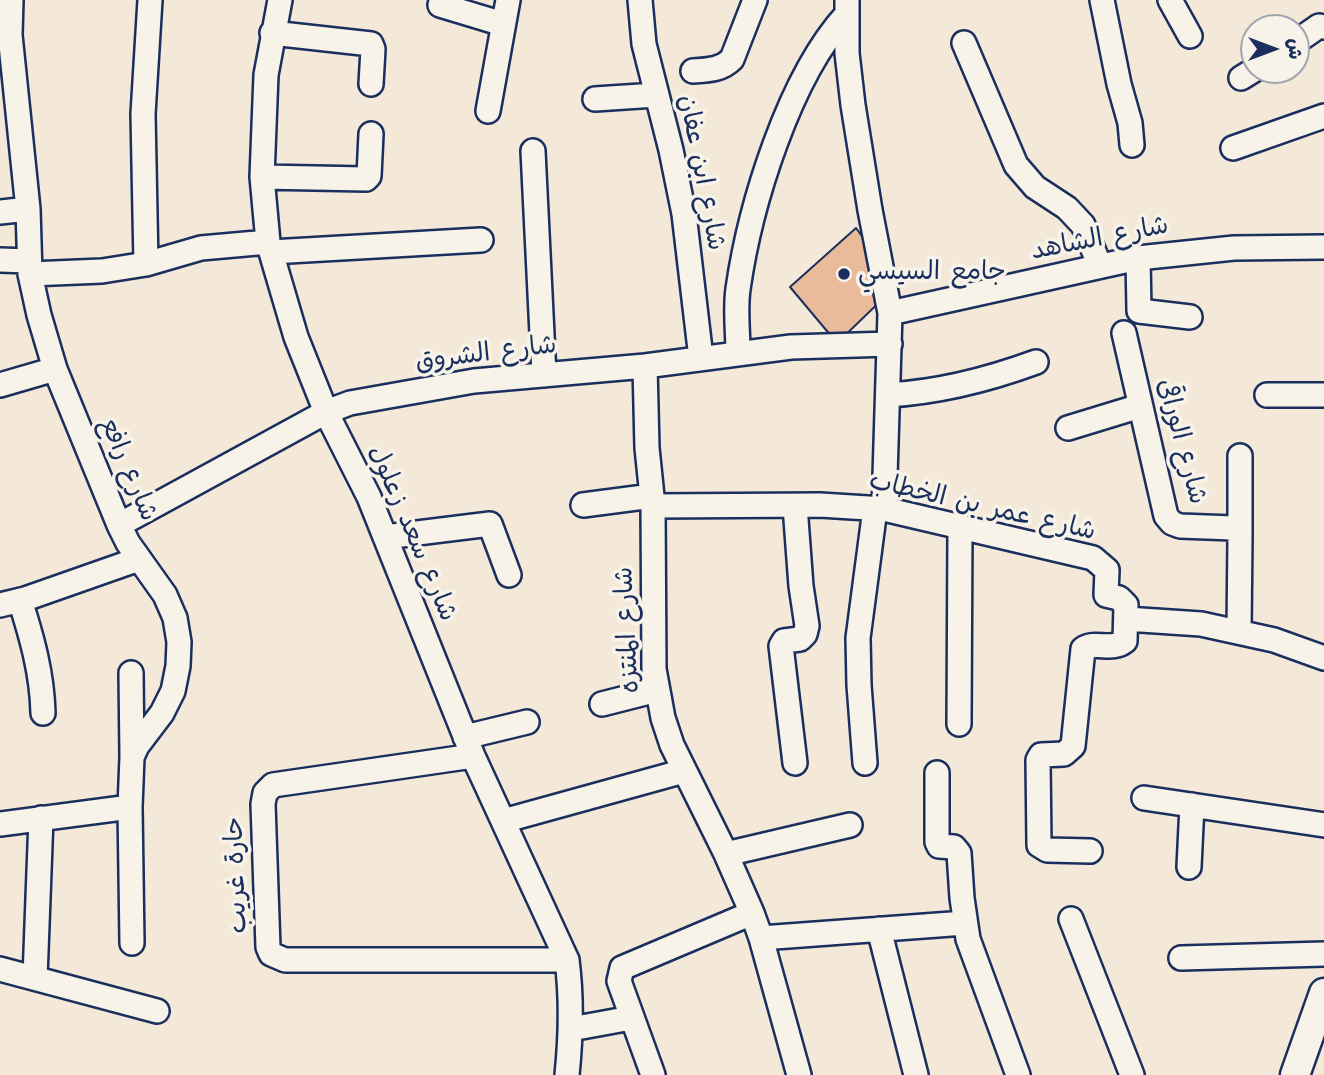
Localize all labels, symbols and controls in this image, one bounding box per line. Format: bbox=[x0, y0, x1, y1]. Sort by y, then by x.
north arrow bbox=[1240, 14, 1310, 84]
text: ش bbox=[1281, 39, 1308, 59]
street label: شارع ابن عفان bbox=[670, 93, 730, 253]
street label: شارع الشاهد bbox=[1029, 211, 1171, 269]
place label: جامع السيسي bbox=[858, 258, 1006, 290]
marker: جامع السيسي bbox=[836, 266, 852, 282]
street label: شارع الشروق bbox=[414, 331, 558, 379]
street label: شارع الوراقى bbox=[1148, 376, 1212, 508]
street label: شارع رافع bbox=[91, 414, 163, 526]
street label: شارع سعد زعلول bbox=[360, 441, 462, 627]
street label: شارع عمر بن الخطاب bbox=[866, 467, 1098, 549]
street label: شارع المنتزه bbox=[610, 566, 648, 694]
street label: حارة غريب bbox=[220, 816, 256, 934]

